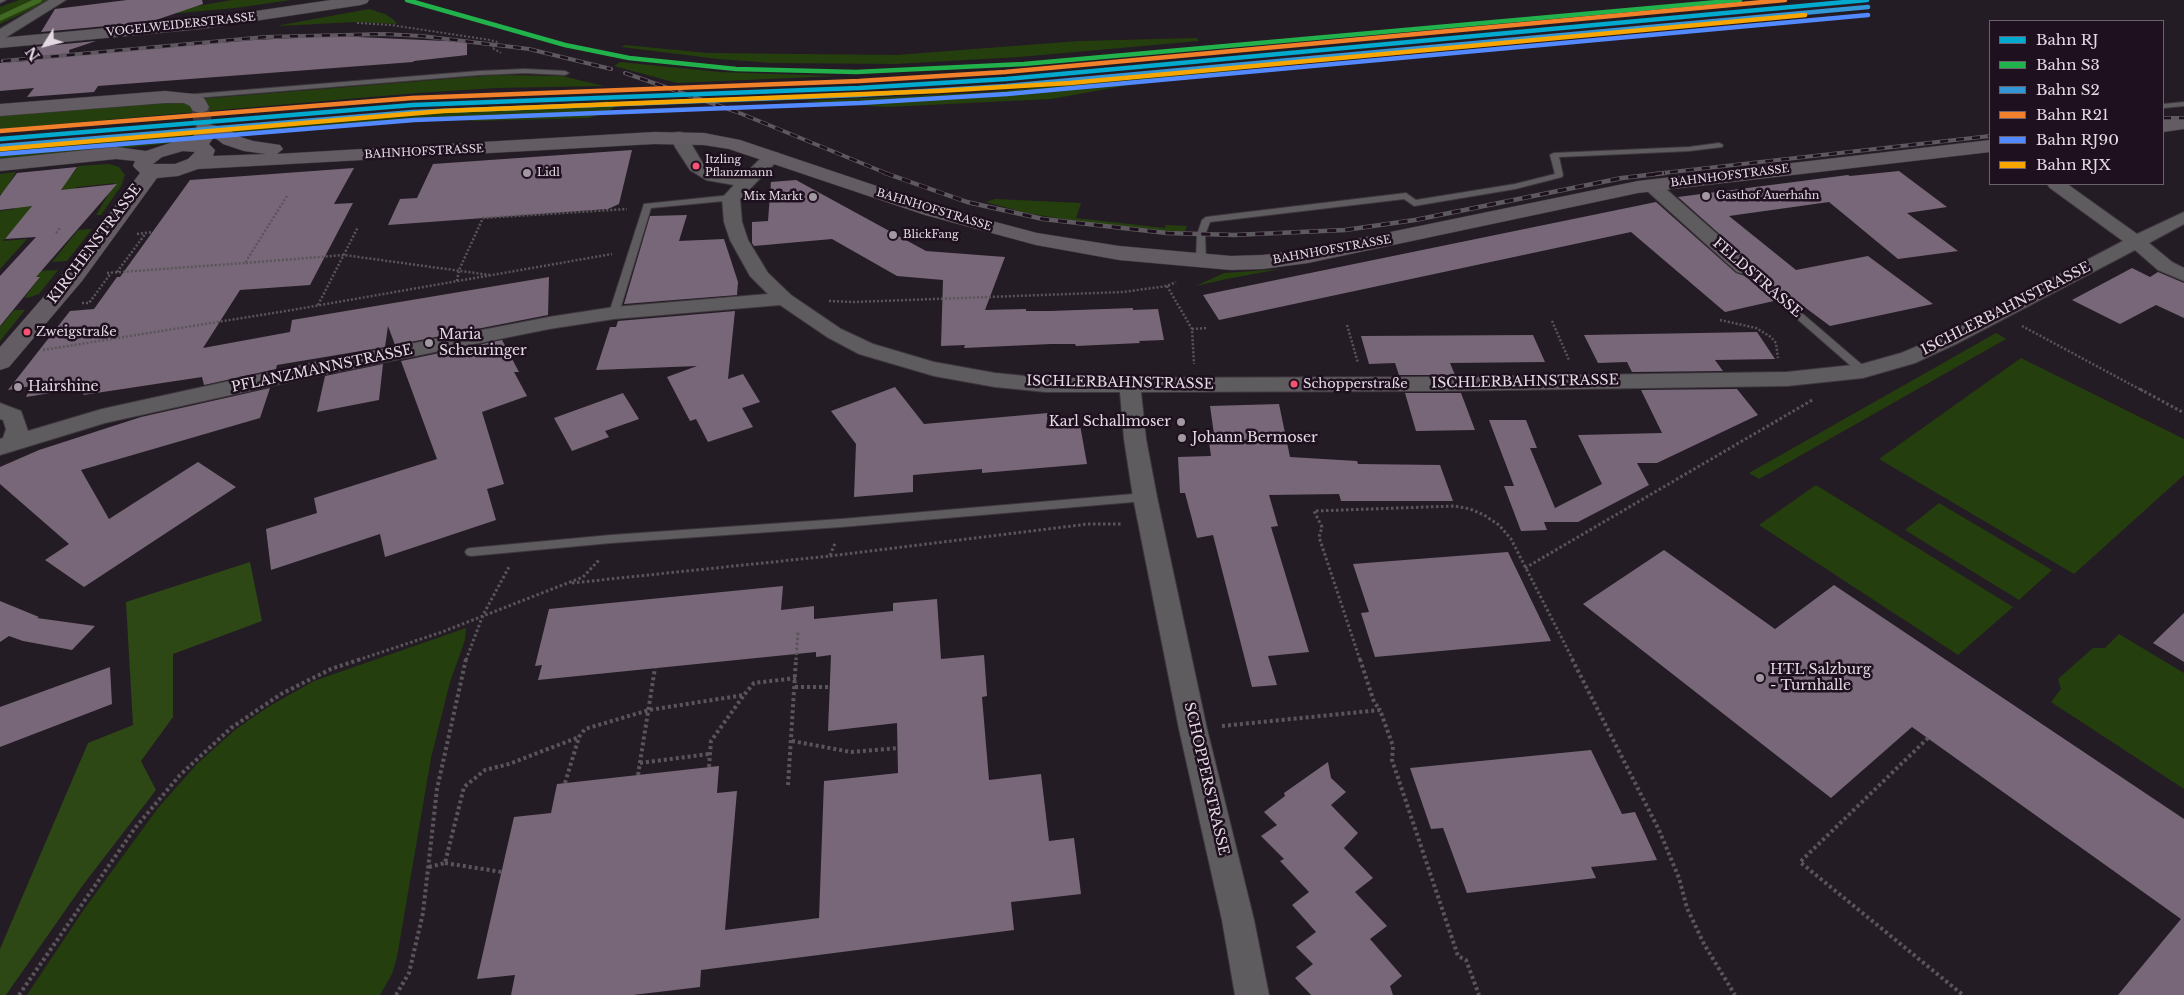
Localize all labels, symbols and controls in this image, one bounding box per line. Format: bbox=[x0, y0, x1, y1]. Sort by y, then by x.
street label: VOGELWEIDERSTRASSE bbox=[106, 11, 256, 39]
north arrow bbox=[20, 20, 70, 70]
legend bbox=[1989, 20, 2164, 185]
text: Bahn RJ bbox=[2036, 30, 2099, 49]
text: N bbox=[22, 43, 44, 64]
text: Bahn S3 bbox=[2036, 55, 2100, 74]
text: Bahn S2 bbox=[2036, 80, 2100, 99]
text: Bahn R21 bbox=[2036, 105, 2109, 124]
text: Bahn RJ90 bbox=[2036, 130, 2119, 149]
street label: BAHNHOFSTRASSE bbox=[364, 142, 484, 162]
place label: Itzling Pflanzmann bbox=[705, 153, 773, 179]
text: Bahn RJX bbox=[2036, 155, 2111, 174]
marker: Itzling Pflanzmann bbox=[691, 161, 701, 171]
street label: BAHNHOFSTRASSE bbox=[1670, 162, 1790, 190]
place label: Lidl bbox=[537, 166, 560, 180]
marker: Lidl bbox=[521, 167, 533, 179]
street label: KIRCHENSTRASSE bbox=[45, 181, 145, 307]
street label: BAHNHOFSTRASSE bbox=[875, 186, 993, 234]
place label: Gasthof Auerhahn bbox=[1716, 189, 1819, 203]
place label: Mix Markt bbox=[743, 190, 803, 204]
marker: Gasthof Auerhahn bbox=[1700, 190, 1712, 202]
marker: Mix Markt bbox=[807, 191, 819, 203]
place label: BlickFang bbox=[903, 228, 959, 242]
marker: BlickFang bbox=[887, 229, 899, 241]
street label: BAHNHOFSTRASSE bbox=[1272, 233, 1392, 267]
street label: FELDSTRASSE bbox=[1709, 235, 1805, 321]
street label: ISCHLERBAHNSTRASSE bbox=[1919, 259, 2093, 359]
place label: Zweigstraße bbox=[36, 324, 117, 340]
marker: Zweigstraße bbox=[22, 327, 32, 337]
place label: Maria Scheuringer bbox=[439, 327, 527, 360]
marker: Maria Scheuringer bbox=[423, 337, 435, 349]
street label: PFLANZMANNSTRASSE bbox=[230, 342, 414, 396]
street label: ISCHLERBAHNSTRASSE bbox=[1431, 372, 1619, 392]
street label: ISCHLERBAHNSTRASSE bbox=[1026, 373, 1214, 393]
place label: Schopperstraße bbox=[1303, 376, 1408, 392]
place label: Hairshine bbox=[28, 379, 99, 395]
marker: Schopperstraße bbox=[1289, 379, 1299, 389]
marker: Hairshine bbox=[12, 381, 24, 393]
place label: Karl Schallmoser bbox=[1049, 414, 1171, 430]
marker: Karl Schallmoser bbox=[1175, 416, 1187, 428]
place label: Johann Bermoser bbox=[1192, 430, 1318, 446]
marker: Johann Bermoser bbox=[1176, 432, 1188, 444]
place label: HTL Salzburg - Turnhalle bbox=[1770, 662, 1871, 694]
marker: HTL Salzburg - Turnhalle bbox=[1754, 672, 1766, 684]
street label: SCHOPPERSTRASSE bbox=[1180, 701, 1232, 857]

